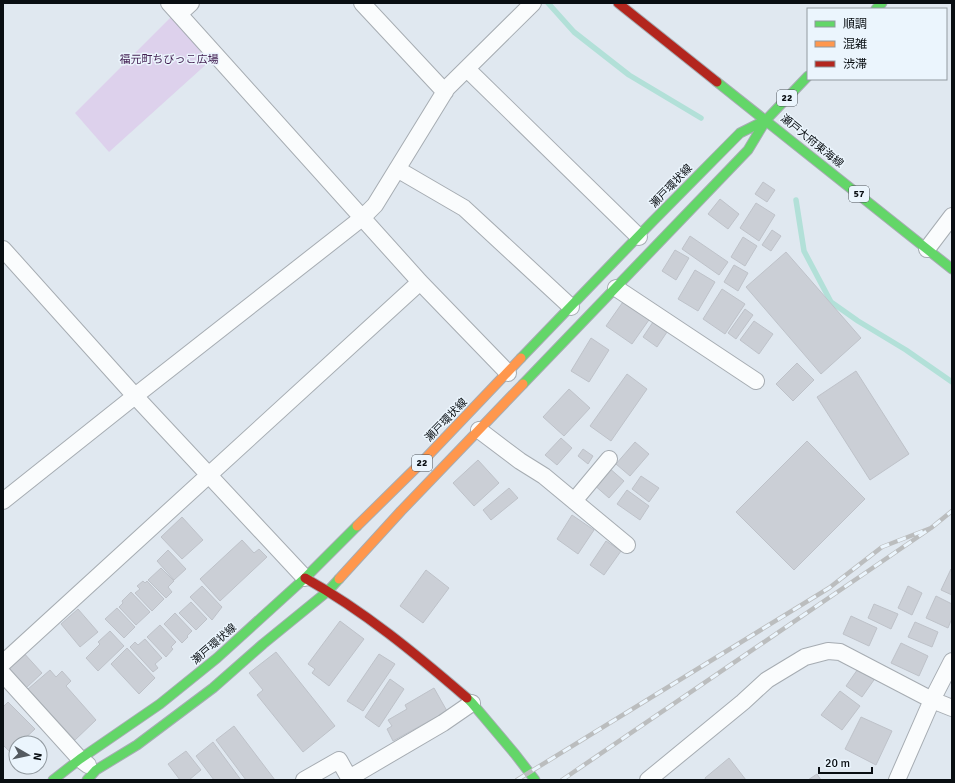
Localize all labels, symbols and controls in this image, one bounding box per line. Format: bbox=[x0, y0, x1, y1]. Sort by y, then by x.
legend bbox=[807, 8, 947, 80]
text: 順調 bbox=[843, 17, 867, 32]
text: 混雑 bbox=[843, 37, 867, 52]
park label: 福元町ちびっこ広場 bbox=[120, 53, 219, 66]
text: 渋滞 bbox=[843, 57, 867, 72]
road number: 22 bbox=[777, 90, 797, 106]
street label: 瀬戸大府東海線 bbox=[778, 112, 846, 170]
street label: 瀬戸環状線 bbox=[647, 162, 695, 210]
road number: 57 bbox=[849, 186, 869, 202]
street label: 瀬戸環状線 bbox=[422, 396, 470, 444]
road number: 22 bbox=[412, 455, 432, 471]
street label: 瀬戸環状線 bbox=[189, 621, 239, 667]
north arrow bbox=[8, 735, 48, 775]
scale bar bbox=[819, 749, 872, 775]
text: N bbox=[30, 752, 44, 761]
text: 20 m bbox=[825, 756, 850, 771]

